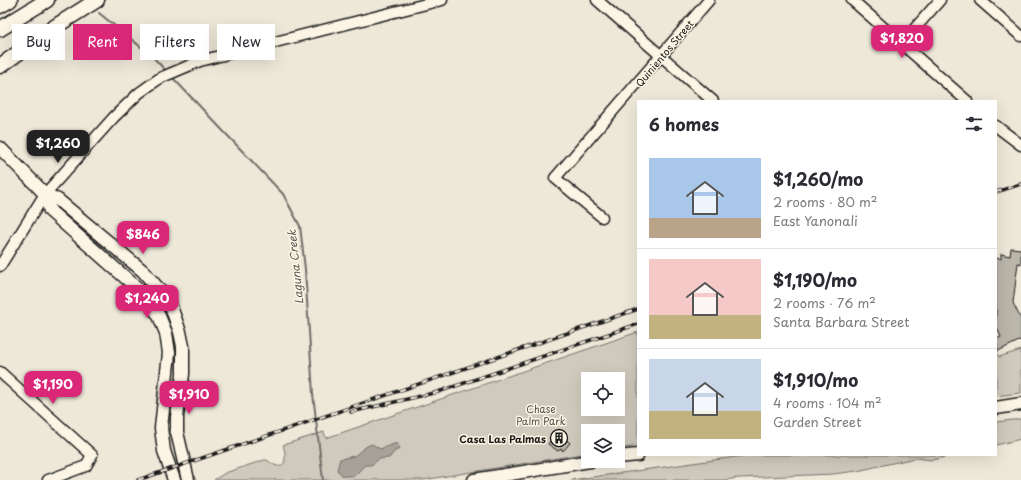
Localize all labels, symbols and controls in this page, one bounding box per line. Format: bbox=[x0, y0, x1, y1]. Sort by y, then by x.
street label: Quinientos Street bbox=[632, 16, 697, 90]
chip: Buy bbox=[12, 24, 65, 60]
chip: Rent bbox=[73, 24, 132, 60]
chip: Filters bbox=[140, 24, 209, 60]
chip: New bbox=[217, 24, 275, 60]
pin: $1,820 bbox=[869, 25, 935, 59]
text: $1,820 bbox=[880, 28, 924, 47]
text: 6 homes bbox=[649, 111, 719, 137]
icon: filters bbox=[963, 113, 985, 135]
pin: $1,260 bbox=[25, 130, 91, 164]
text: $1,260 bbox=[36, 133, 80, 152]
text: $1,260/mo bbox=[773, 166, 863, 192]
icon: home bbox=[681, 174, 729, 222]
text: 2 rooms · 80 m² bbox=[773, 192, 878, 211]
text: East Yanonali bbox=[773, 211, 858, 230]
pin: $846 bbox=[119, 221, 167, 255]
text: $846 bbox=[126, 224, 160, 243]
water label: Laguna Creek bbox=[282, 228, 307, 305]
text: $1,190/mo bbox=[773, 267, 857, 293]
icon: home bbox=[681, 275, 729, 323]
pin: $1,240 bbox=[114, 285, 180, 319]
text: $1,240 bbox=[125, 288, 169, 307]
text: 2 rooms · 76 m² bbox=[773, 293, 876, 312]
text: Santa Barbara Street bbox=[773, 312, 910, 331]
text: $1,910/mo bbox=[773, 367, 858, 393]
pin: $1,190 bbox=[20, 371, 86, 405]
map controls bbox=[581, 372, 625, 468]
button: locate bbox=[581, 372, 625, 416]
text: $1,190 bbox=[33, 374, 73, 393]
icon: home bbox=[681, 375, 729, 423]
pin: $1,910 bbox=[156, 381, 222, 415]
text: $1,910 bbox=[169, 384, 209, 403]
text: 4 rooms · 104 m² bbox=[773, 393, 882, 412]
park label: Chase Palm Park bbox=[516, 401, 566, 428]
text: Garden Street bbox=[773, 412, 861, 431]
button: layers bbox=[581, 424, 625, 468]
building icon: Casa Las Palmas bbox=[549, 428, 569, 448]
place label: Casa Las Palmas bbox=[459, 431, 546, 446]

